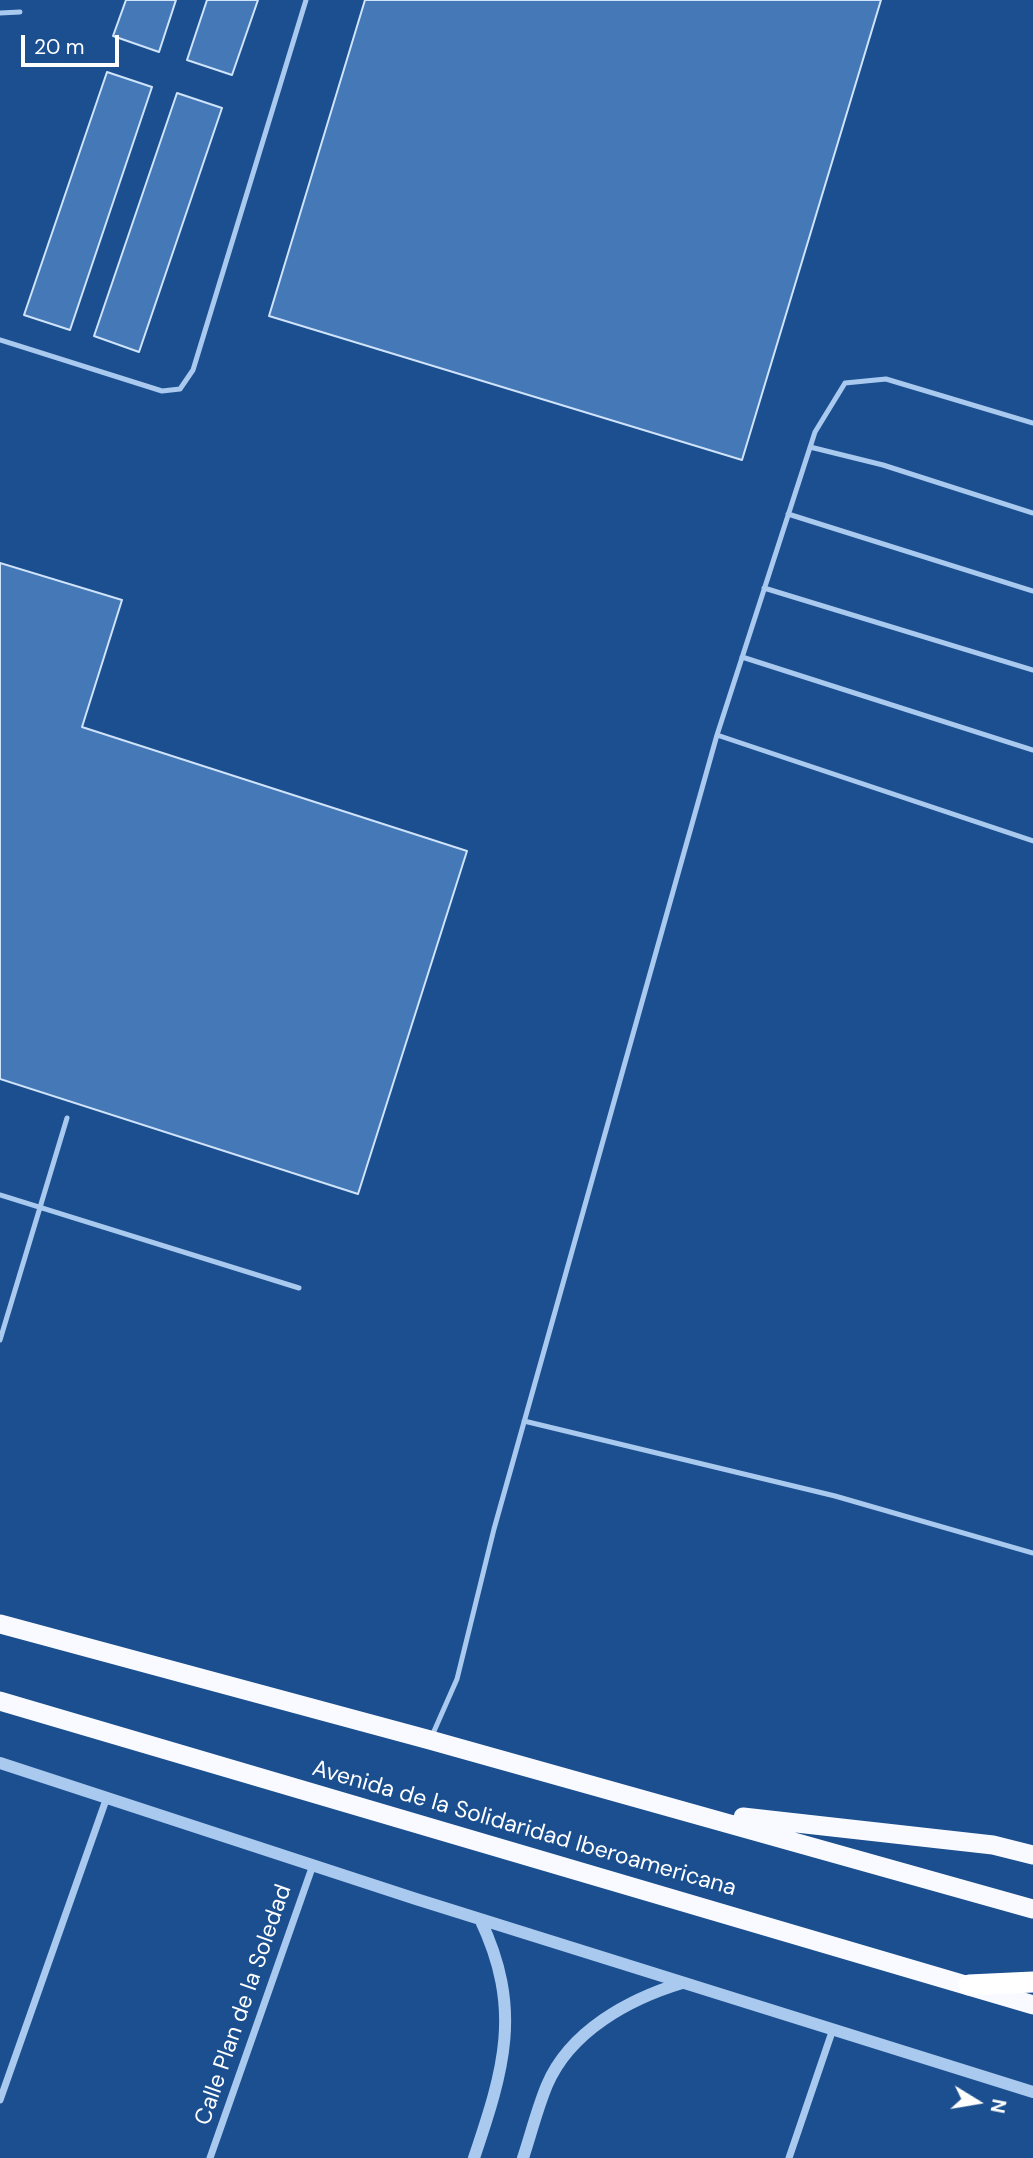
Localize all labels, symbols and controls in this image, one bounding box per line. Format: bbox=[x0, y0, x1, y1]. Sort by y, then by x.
scale bar bbox=[24, 21, 122, 65]
text: 20 m bbox=[34, 33, 85, 61]
street label: Avenida de la Solidaridad Iberoamericana bbox=[309, 1755, 739, 1903]
street label: Calle Plan de la Soledad bbox=[190, 1881, 298, 2129]
north arrow bbox=[942, 2067, 1012, 2137]
text: N bbox=[985, 2097, 1012, 2115]

